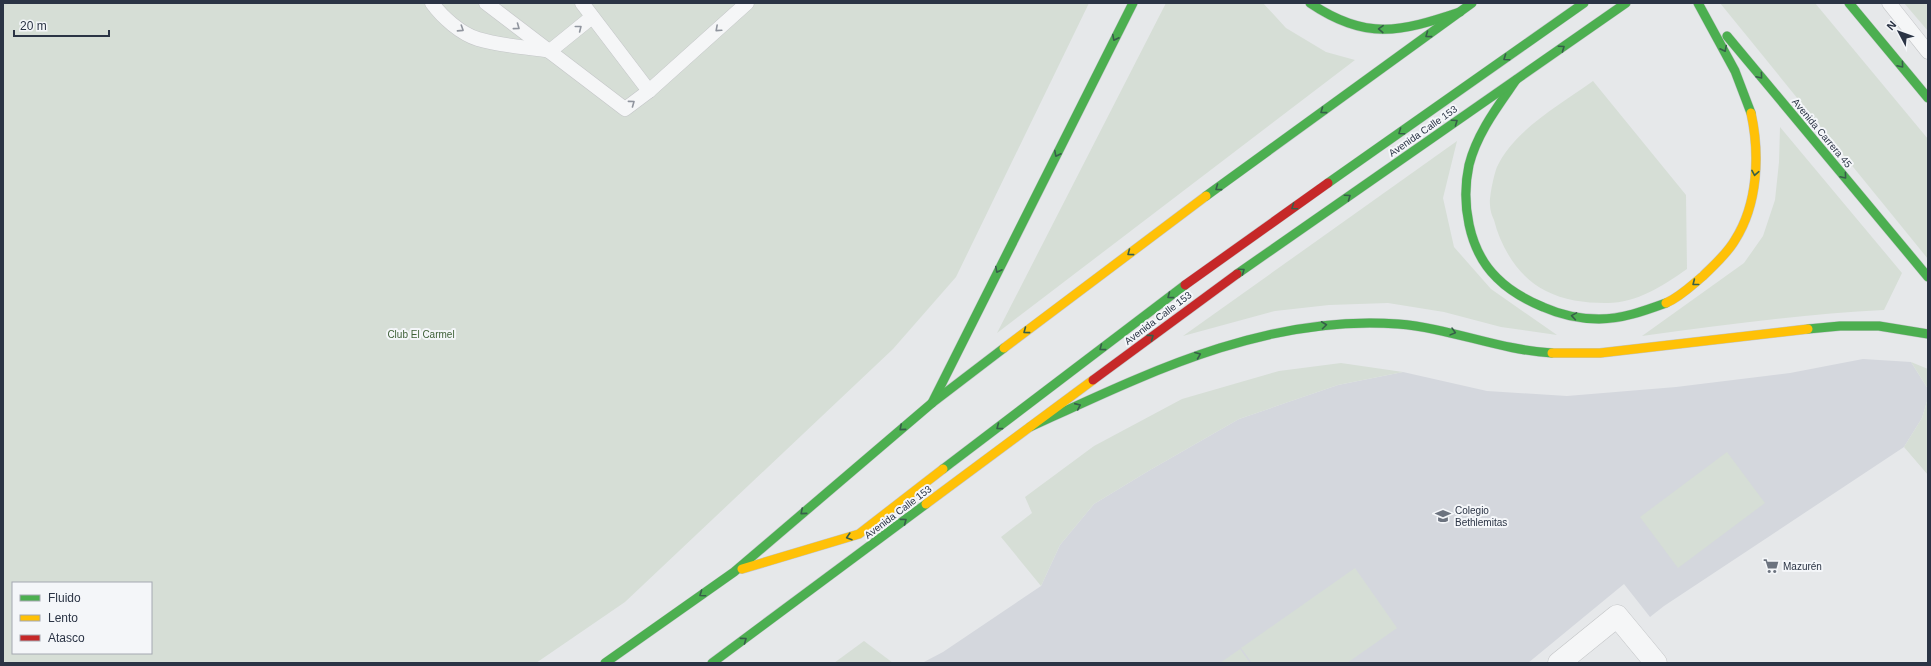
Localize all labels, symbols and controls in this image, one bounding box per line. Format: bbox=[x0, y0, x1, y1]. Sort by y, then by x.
scale bar bbox=[14, 12, 109, 38]
north arrow bbox=[1879, 12, 1919, 52]
text: N bbox=[1884, 18, 1899, 32]
text: 20 m bbox=[20, 19, 47, 33]
one-way arrow bbox=[512, 22, 519, 29]
one-way arrow bbox=[456, 24, 463, 31]
one-way arrow bbox=[715, 24, 722, 31]
one-way arrow bbox=[1378, 24, 1384, 33]
one-way arrow bbox=[574, 25, 581, 32]
one-way arrow bbox=[1425, 30, 1432, 38]
one-way arrow bbox=[1112, 34, 1120, 41]
one-way arrow bbox=[1719, 45, 1727, 52]
one-way arrow bbox=[1557, 46, 1564, 53]
one-way arrow bbox=[1504, 53, 1511, 60]
one-way arrow bbox=[1896, 61, 1903, 68]
one-way arrow bbox=[1756, 71, 1763, 79]
street label: Avenida Carrera 45 bbox=[1790, 96, 1854, 170]
one-way arrow bbox=[627, 101, 634, 108]
street label: Avenida Calle 153 bbox=[1387, 103, 1460, 159]
one-way arrow bbox=[1320, 106, 1327, 114]
one-way arrow bbox=[1451, 119, 1458, 127]
one-way arrow bbox=[1398, 127, 1405, 134]
one-way arrow bbox=[1054, 150, 1062, 157]
one-way arrow bbox=[1751, 170, 1760, 176]
one-way arrow bbox=[1839, 171, 1846, 178]
one-way arrow bbox=[1215, 183, 1222, 190]
one-way arrow bbox=[1344, 195, 1351, 202]
one-way arrow bbox=[1292, 202, 1299, 209]
one-way arrow bbox=[1127, 248, 1134, 255]
one-way arrow bbox=[995, 266, 1003, 273]
one-way arrow bbox=[1238, 268, 1245, 276]
one-way arrow bbox=[1692, 279, 1699, 286]
street label: Avenida Calle 153 bbox=[1122, 289, 1194, 347]
one-way arrow bbox=[1167, 291, 1174, 299]
one-way arrow bbox=[1570, 312, 1577, 321]
one-way arrow bbox=[1321, 321, 1327, 330]
one-way arrow bbox=[1024, 326, 1031, 333]
one-way arrow bbox=[1450, 328, 1457, 336]
park label: Club El Carmel bbox=[387, 329, 455, 340]
one-way arrow bbox=[1147, 334, 1154, 342]
one-way arrow bbox=[1099, 343, 1106, 351]
one-way arrow bbox=[1195, 352, 1202, 360]
one-way arrow bbox=[1075, 402, 1082, 410]
one-way arrow bbox=[996, 423, 1003, 430]
one-way arrow bbox=[899, 424, 907, 431]
street label: Avenida Calle 153 bbox=[862, 483, 934, 541]
place label: Colegio Bethlemitas bbox=[1455, 505, 1507, 528]
school or university icon: Colegio Bethlemitas bbox=[1434, 507, 1452, 525]
one-way arrow bbox=[800, 508, 808, 515]
one-way arrow bbox=[900, 519, 907, 526]
one-way arrow bbox=[846, 532, 853, 541]
supermarket icon: Mazurén bbox=[1762, 557, 1780, 575]
place label: Mazurén bbox=[1783, 561, 1822, 572]
legend bbox=[12, 582, 152, 654]
one-way arrow bbox=[699, 589, 706, 597]
text: Fluido bbox=[48, 591, 81, 605]
text: Lento bbox=[48, 611, 78, 625]
text: Atasco bbox=[48, 631, 85, 645]
one-way arrow bbox=[739, 638, 746, 645]

